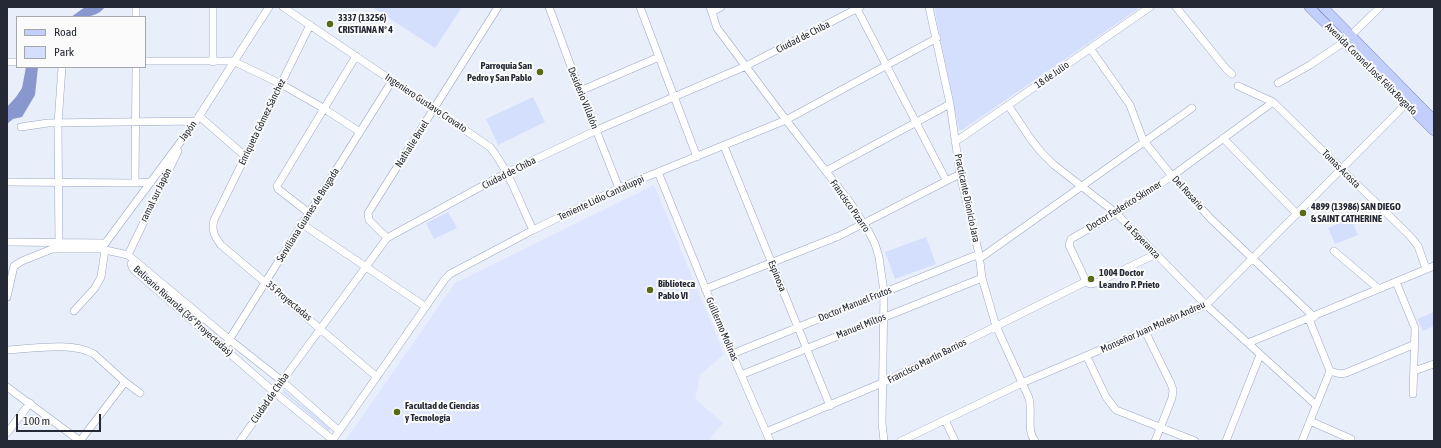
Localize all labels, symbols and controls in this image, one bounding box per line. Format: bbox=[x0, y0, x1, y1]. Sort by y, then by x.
place label: 3337 (13256) CRISTIANA Nº 4 bbox=[338, 12, 393, 36]
legend bbox=[16, 16, 146, 68]
street label: Ciudad de Chiba bbox=[774, 18, 832, 56]
marker: 3337 (13256) CRISTIANA Nº 4 bbox=[325, 19, 335, 29]
street label: Avenida Coronel José Félix Bogado bbox=[1322, 20, 1420, 118]
text: Road bbox=[54, 25, 77, 39]
text: Park bbox=[54, 45, 74, 59]
street label: 18 de Julio bbox=[1033, 59, 1071, 91]
place label: Parroquia San Pedro y San Pablo bbox=[467, 60, 532, 84]
street label: Desiderio Villalón bbox=[565, 65, 601, 131]
marker: Parroquia San Pedro y San Pablo bbox=[535, 67, 545, 77]
street label: Ingeniero Gustavo Crovato bbox=[383, 71, 469, 135]
street label: Enriqueta Gómez Sánchez bbox=[236, 77, 288, 167]
street label: Nathalie Bruel bbox=[393, 118, 431, 170]
street label: Japón bbox=[177, 119, 199, 143]
street label: Tomas Acosta bbox=[1319, 147, 1363, 191]
street label: Practicante Dionicio Jara bbox=[952, 153, 982, 243]
street label: Ciudad de Chiba bbox=[480, 154, 538, 192]
street label: ramal sur Japón bbox=[138, 166, 174, 224]
street label: Serviliana Guanes de Brugada bbox=[274, 166, 342, 264]
street label: Teniente Lidio Cantaluppi bbox=[556, 173, 646, 223]
street label: Del Rosario bbox=[1169, 173, 1207, 213]
street label: Francisco Pizarro bbox=[828, 177, 872, 235]
street label: Doctor Federico Skinner bbox=[1084, 178, 1164, 234]
place label: 4899 (13986) SAN DIEGO & SAINT CATHERINE bbox=[1311, 201, 1401, 224]
marker: 4899 (13986) SAN DIEGO & SAINT CATHERINE bbox=[1298, 208, 1308, 218]
street label: La Esperanza bbox=[1121, 219, 1163, 261]
street label: Espinosa bbox=[765, 259, 789, 293]
street label: Belisario Rivarola (36ª Proyectadas) bbox=[131, 263, 235, 359]
place label: 1004 Doctor Leandro P. Prieto bbox=[1099, 267, 1160, 290]
marker: 1004 Doctor Leandro P. Prieto bbox=[1086, 274, 1096, 284]
street label: 35 Proyectadas bbox=[264, 278, 314, 324]
place label: Biblioteca Pablo VI bbox=[658, 278, 695, 302]
street label: Doctor Manuel Frutos bbox=[817, 284, 893, 324]
marker: Biblioteca Pablo VI bbox=[645, 285, 655, 295]
street label: Guillermo Molinas bbox=[703, 295, 741, 363]
street label: Monseñor Juan Moleón Andreu bbox=[1099, 298, 1207, 356]
street label: Manuel Miltos bbox=[835, 311, 887, 341]
street label: Francisco Martín Barrios bbox=[886, 336, 968, 386]
street label: Ciudad de Chiba bbox=[248, 370, 292, 426]
place label: Facultad de Ciencias y Tecnología bbox=[405, 400, 479, 424]
scale bar bbox=[18, 406, 103, 432]
marker: Facultad de Ciencias y Tecnología bbox=[392, 407, 402, 417]
text: 100 m bbox=[23, 414, 50, 428]

